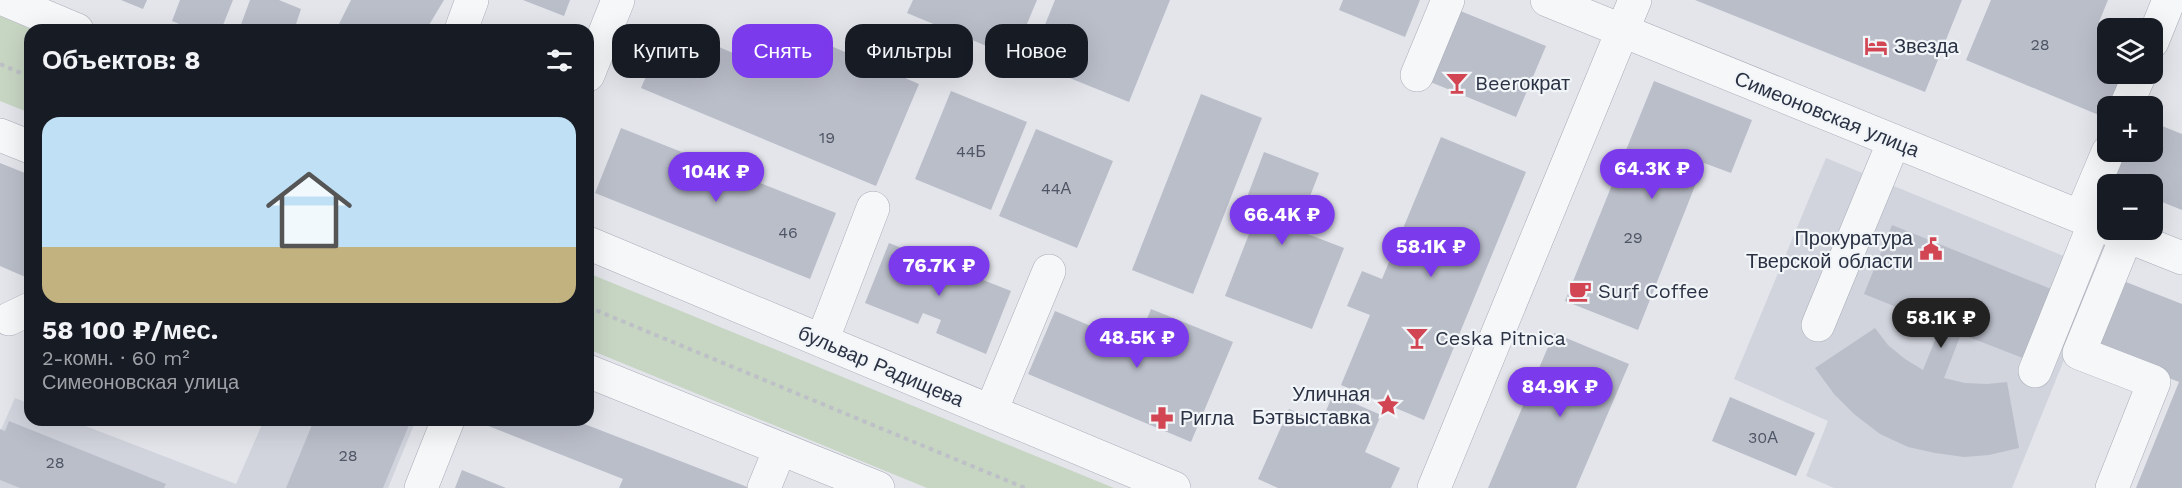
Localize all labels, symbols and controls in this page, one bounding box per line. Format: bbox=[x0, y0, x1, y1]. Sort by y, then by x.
map controls bbox=[2097, 18, 2163, 240]
button: layers bbox=[2097, 18, 2163, 84]
chip: Купить bbox=[612, 24, 720, 78]
chip: Снять bbox=[732, 24, 833, 78]
chip: Фильтры bbox=[845, 24, 973, 78]
chip: Новое bbox=[985, 24, 1088, 78]
hotel icon: Звезда bbox=[1863, 33, 1889, 59]
place label: Звезда bbox=[1894, 34, 1960, 58]
house number: 28 bbox=[2030, 35, 2050, 54]
icon: filters bbox=[543, 44, 576, 77]
text: Объектов: 8 bbox=[42, 45, 201, 75]
street label: Симеоновская улица bbox=[1731, 66, 1924, 162]
bar icon: Beerократ bbox=[1444, 70, 1470, 96]
place label: Beerократ bbox=[1475, 71, 1570, 95]
button: + bbox=[2097, 96, 2163, 162]
house number: 19 bbox=[819, 128, 835, 147]
house number: 44Б bbox=[956, 142, 986, 161]
pin: 64.3K ₽ bbox=[1597, 149, 1707, 200]
pin: 104K ₽ bbox=[667, 152, 765, 203]
icon: home bbox=[255, 156, 363, 264]
text: 64.3K ₽ bbox=[1614, 156, 1690, 180]
text: 104K ₽ bbox=[682, 159, 750, 183]
button: − bbox=[2097, 174, 2163, 240]
house number: 44А bbox=[1041, 179, 1071, 198]
pin: 66.4K ₽ bbox=[1227, 195, 1337, 246]
text: 66.4K ₽ bbox=[1244, 202, 1320, 226]
house number: 46 bbox=[778, 223, 798, 242]
place label: Прокуратура Тверской области bbox=[1746, 226, 1914, 273]
pin: 58.1K ₽ bbox=[1376, 227, 1486, 278]
house number: 29 bbox=[1623, 228, 1643, 247]
text: 58.1K ₽ bbox=[1396, 234, 1466, 258]
public building icon: Прокуратура Тверской области bbox=[1918, 236, 1944, 262]
pin: 76.7K ₽ bbox=[884, 246, 994, 297]
text: 76.7K ₽ bbox=[903, 253, 975, 277]
cafe icon: Surf Coffee bbox=[1567, 278, 1593, 304]
place label: Surf Coffee bbox=[1598, 279, 1709, 303]
pin: 58.1K ₽ bbox=[1886, 298, 1996, 349]
text: 58.1K ₽ bbox=[1906, 305, 1976, 329]
text: 58 100 ₽/мес. bbox=[42, 315, 218, 345]
pin: 48.5K ₽ bbox=[1082, 318, 1192, 369]
street label: бульвар Радищева bbox=[795, 320, 968, 412]
text: 48.5K ₽ bbox=[1099, 325, 1175, 349]
bar icon: Ceska Pitnica bbox=[1404, 325, 1430, 351]
place label: Ceska Pitnica bbox=[1435, 326, 1566, 350]
text: 2-комн. · 60 m² bbox=[42, 346, 190, 370]
pin: 84.9K ₽ bbox=[1505, 367, 1615, 418]
text: Симеоновская улица bbox=[42, 370, 239, 394]
text: 84.9K ₽ bbox=[1522, 374, 1598, 398]
place label: Уличная Бэтвыставка bbox=[1252, 382, 1371, 429]
place icon: Уличная Бэтвыставка bbox=[1375, 392, 1401, 418]
pharmacy icon: Ригла bbox=[1149, 405, 1175, 431]
place label: Ригла bbox=[1180, 406, 1235, 430]
house number: 30А bbox=[1748, 428, 1778, 447]
house number: 28 bbox=[338, 446, 358, 465]
house number: 28 bbox=[45, 453, 65, 472]

